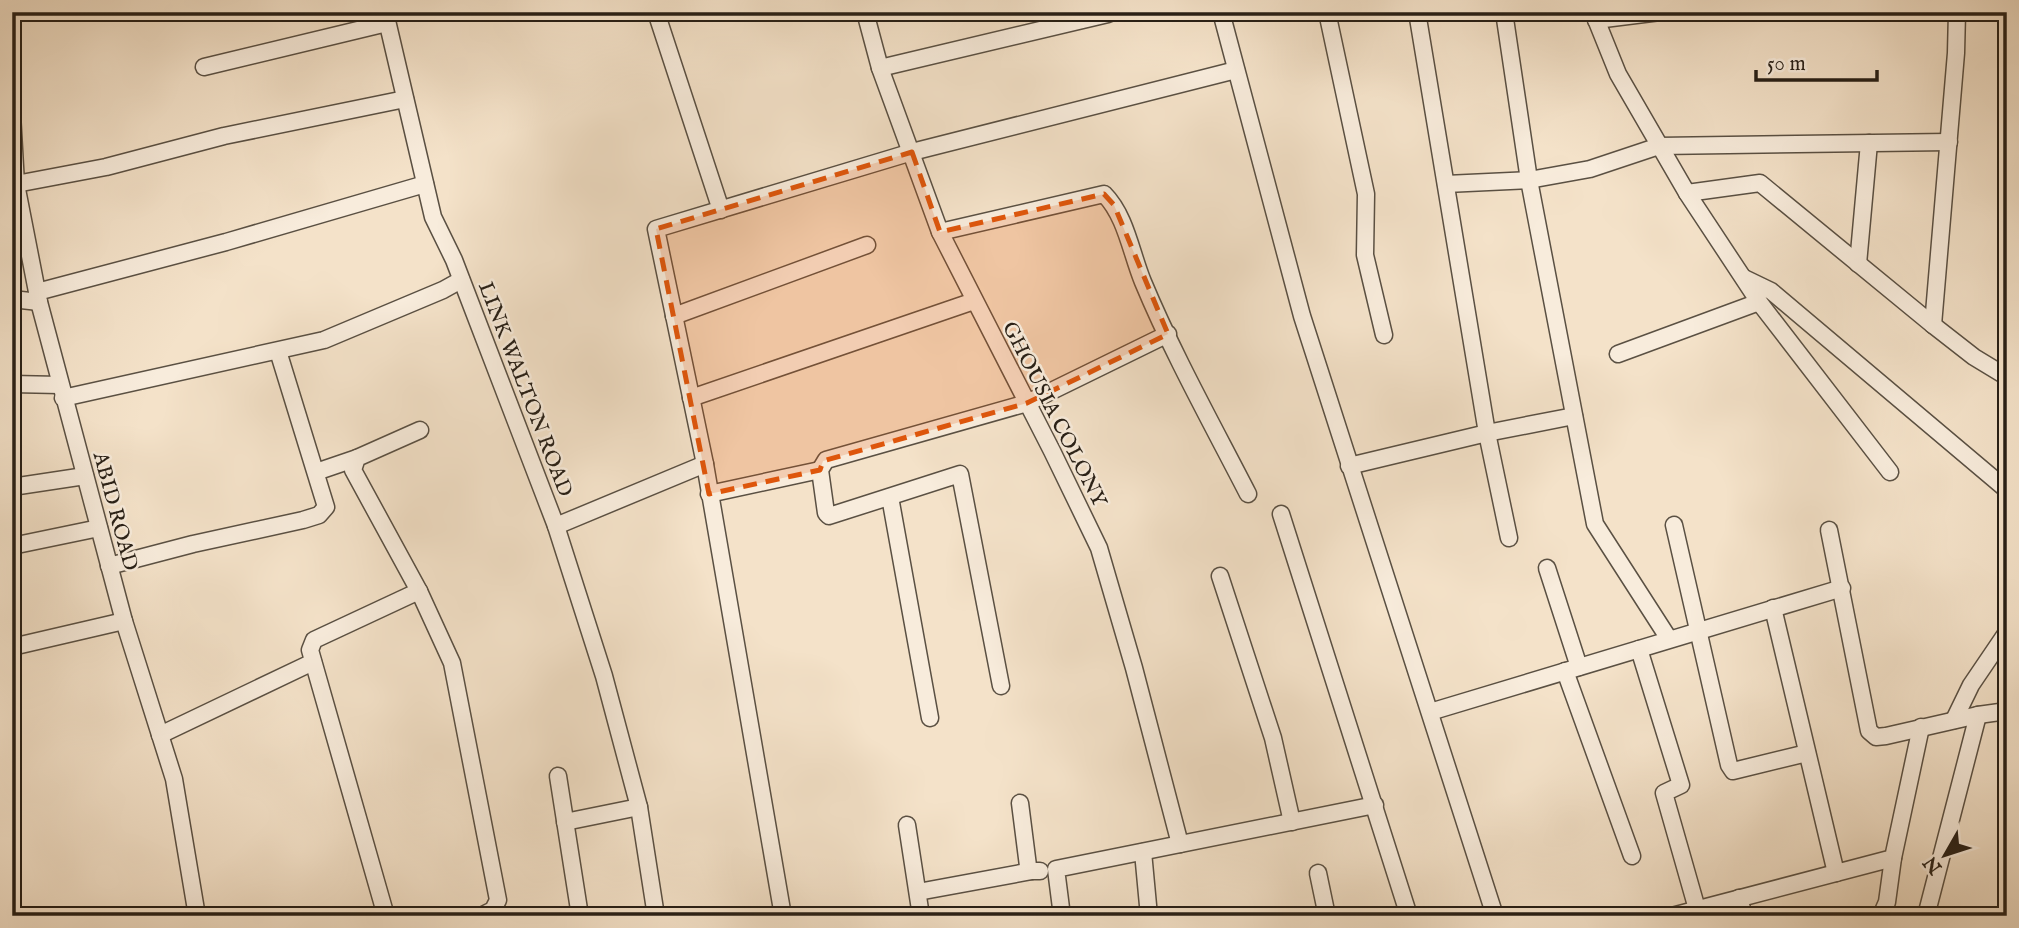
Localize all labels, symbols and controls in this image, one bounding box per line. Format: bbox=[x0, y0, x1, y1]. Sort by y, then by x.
scale bar bbox=[1756, 38, 1877, 82]
text: 50 m bbox=[1767, 51, 1806, 78]
street label: LINK WALTON ROAD bbox=[471, 278, 578, 501]
street label: GHOUSIA COLONY bbox=[995, 317, 1113, 513]
street label: ABID ROAD bbox=[85, 448, 143, 574]
north arrow bbox=[1910, 820, 1980, 890]
text: N bbox=[1918, 850, 1948, 879]

